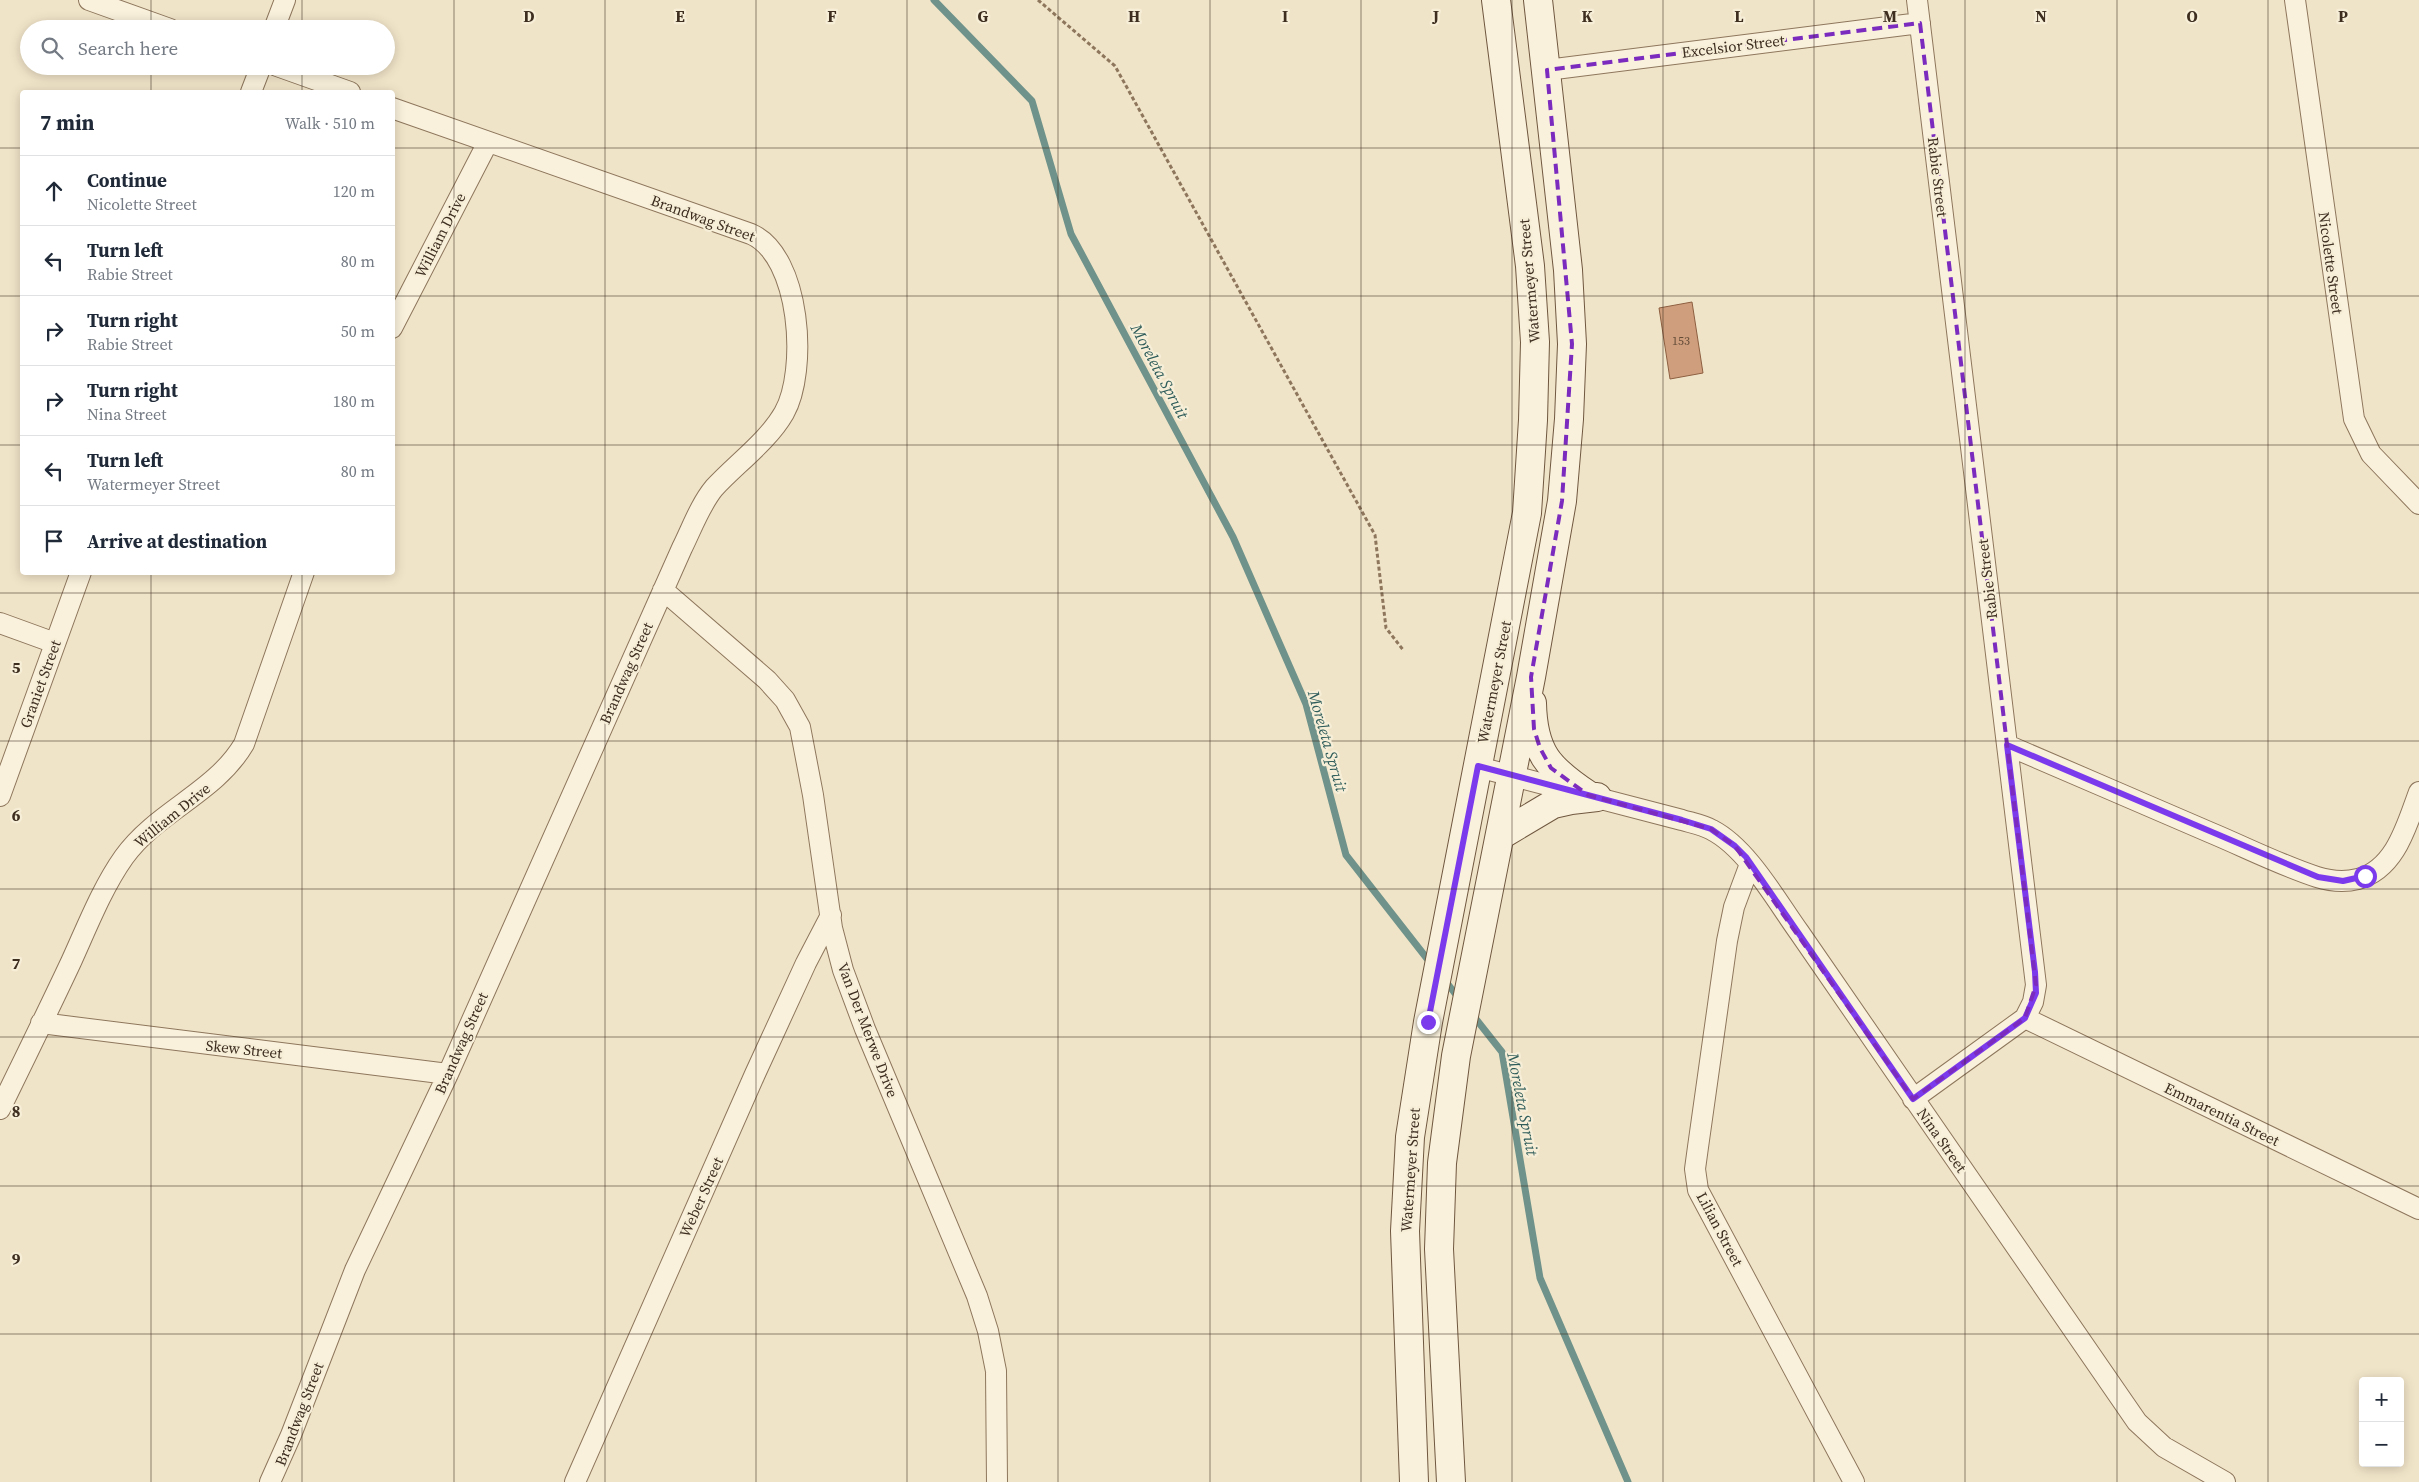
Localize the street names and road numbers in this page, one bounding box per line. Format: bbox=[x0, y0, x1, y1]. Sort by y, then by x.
street label: Excelsior Street bbox=[1680, 29, 1786, 63]
street label: Rabie Street bbox=[1923, 136, 1953, 218]
street label: William Drive bbox=[410, 189, 471, 281]
street label: Brandwag Street bbox=[648, 189, 758, 247]
street label: Nicolette Street bbox=[2313, 211, 2349, 315]
street label: Watermeyer Street bbox=[1513, 218, 1545, 344]
street label: Rabie Street bbox=[1972, 538, 2002, 620]
street label: Brandwag Street bbox=[594, 619, 658, 727]
street label: Watermeyer Street bbox=[1472, 619, 1516, 745]
street label: Graniet Street bbox=[14, 637, 66, 731]
street label: William Drive bbox=[129, 777, 215, 852]
street label: Van Der Merwe Drive bbox=[833, 959, 904, 1101]
street label: Brandwag Street bbox=[429, 989, 493, 1097]
street label: Skew Street bbox=[205, 1035, 283, 1063]
street label: Emmarentia Street bbox=[2161, 1077, 2283, 1151]
street label: Nina Street bbox=[1912, 1103, 1972, 1177]
street label: Watermeyer Street bbox=[1395, 1107, 1425, 1233]
street label: Weber Street bbox=[674, 1153, 728, 1240]
street label: Lilian Street bbox=[1692, 1188, 1748, 1270]
street label: Brandwag Street bbox=[270, 1359, 328, 1469]

